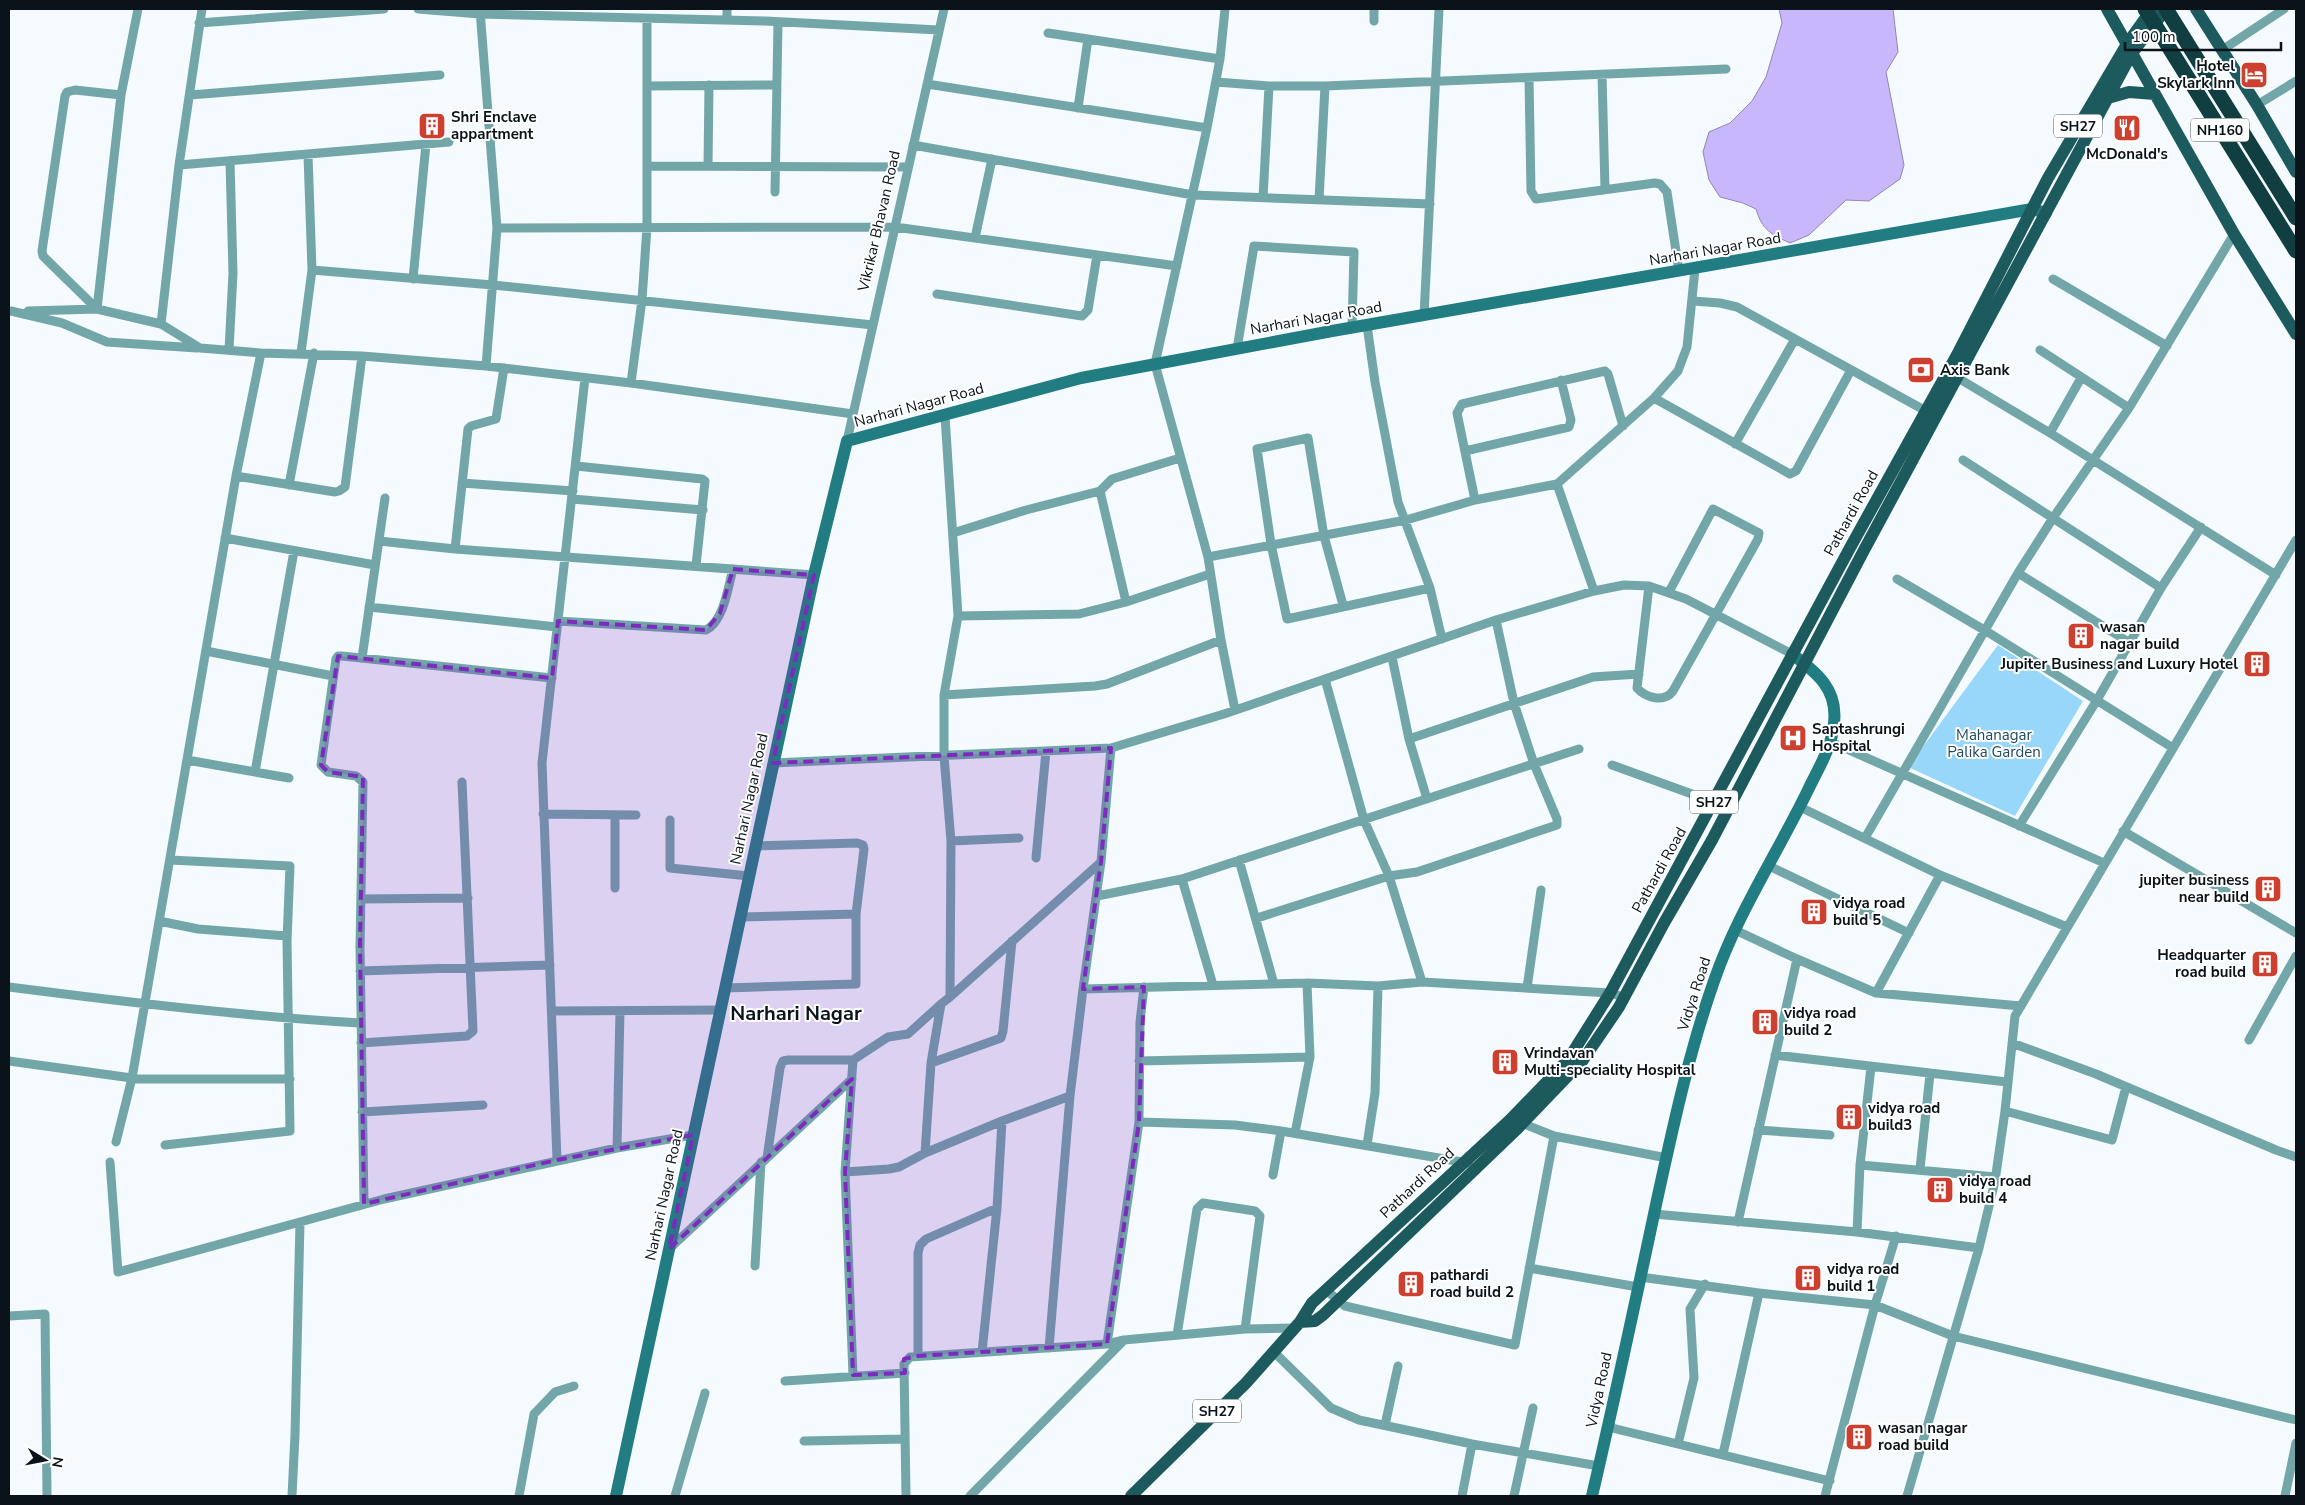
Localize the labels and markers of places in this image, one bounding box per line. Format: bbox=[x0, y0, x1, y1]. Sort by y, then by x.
place label: Hotel Skylark Inn bbox=[2157, 56, 2235, 93]
hotel icon: Hotel Skylark Inn bbox=[2239, 60, 2269, 90]
place label: Shri Enclave appartment bbox=[451, 107, 537, 144]
building icon: Shri Enclave appartment bbox=[417, 111, 447, 141]
restaurant icon: McDonald's bbox=[2112, 113, 2142, 143]
place label: McDonald's bbox=[2086, 144, 2168, 164]
bank icon: Axis Bank bbox=[1906, 355, 1936, 385]
place label: Axis Bank bbox=[1940, 360, 2011, 380]
place label: wasan nagar build bbox=[2100, 617, 2179, 654]
building icon: wasan nagar build bbox=[2066, 621, 2096, 651]
building icon: Jupiter Business and Luxury Hotel bbox=[2242, 649, 2272, 679]
place label: Jupiter Business and Luxury Hotel bbox=[2000, 654, 2238, 674]
place label: Saptashrungi Hospital bbox=[1812, 719, 1905, 756]
hospital icon: Saptashrungi Hospital bbox=[1778, 723, 1808, 753]
place label: jupiter business near build bbox=[2138, 870, 2249, 907]
building icon: jupiter business near build bbox=[2253, 874, 2283, 904]
place label: vidya road build 5 bbox=[1832, 893, 1905, 930]
building icon: vidya road build 5 bbox=[1799, 897, 1829, 927]
place label: Headquarter road build bbox=[2157, 945, 2246, 982]
building icon: Headquarter road build bbox=[2250, 949, 2280, 979]
place label: vidya road build 2 bbox=[1783, 1003, 1856, 1040]
building icon: vidya road build 2 bbox=[1750, 1007, 1780, 1037]
place label: Vrindavan Multi-speciality Hospital bbox=[1523, 1043, 1696, 1080]
building icon: Vrindavan Multi-speciality Hospital bbox=[1490, 1047, 1520, 1077]
place label: vidya road build3 bbox=[1867, 1098, 1940, 1135]
building icon: vidya road build3 bbox=[1834, 1102, 1864, 1132]
place label: vidya road build 4 bbox=[1958, 1171, 2031, 1208]
building icon: vidya road build 4 bbox=[1925, 1175, 1955, 1205]
place label: vidya road build 1 bbox=[1826, 1259, 1899, 1296]
building icon: vidya road build 1 bbox=[1793, 1263, 1823, 1293]
place label: pathardi road build 2 bbox=[1430, 1265, 1514, 1302]
building icon: pathardi road build 2 bbox=[1396, 1269, 1426, 1299]
place label: wasan nagar road build bbox=[1878, 1418, 1967, 1455]
building icon: wasan nagar road build bbox=[1844, 1422, 1874, 1452]

